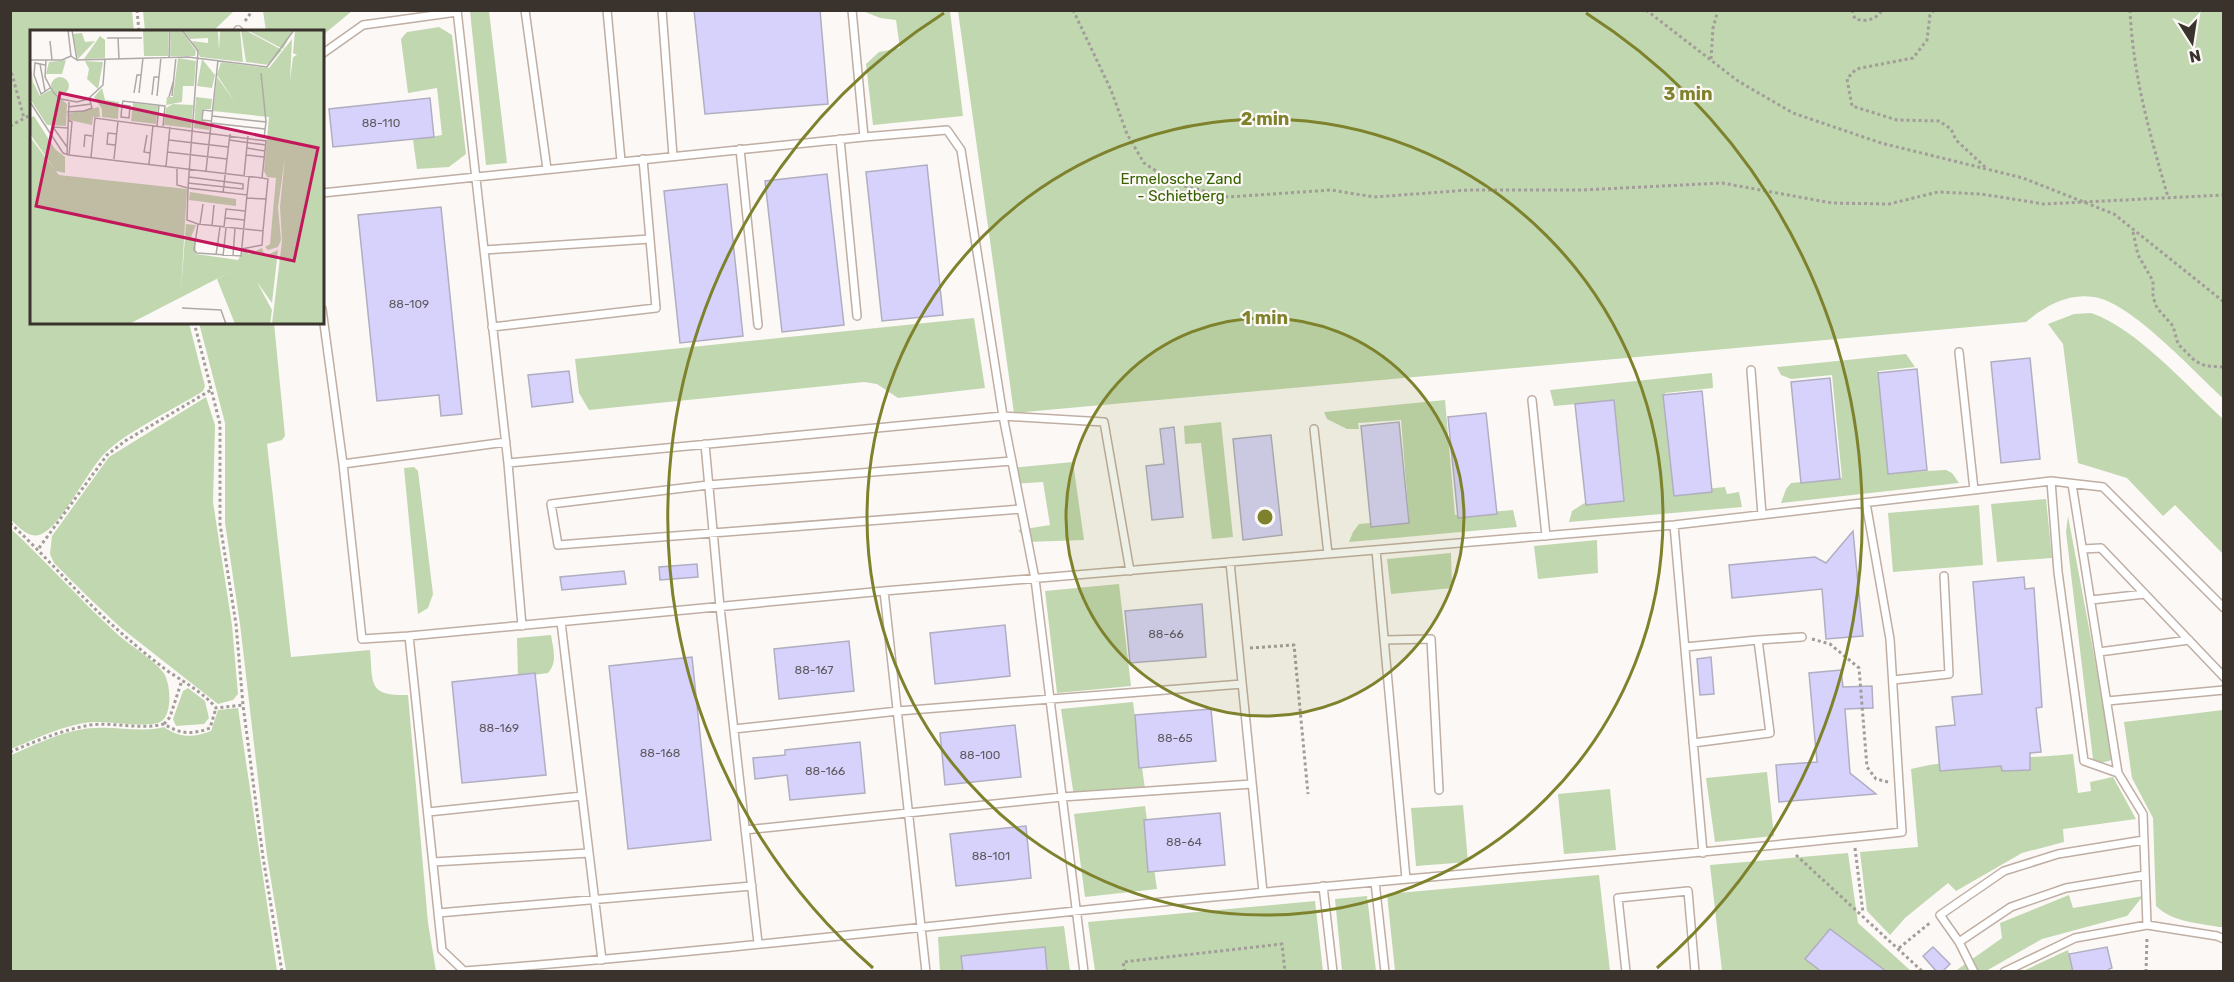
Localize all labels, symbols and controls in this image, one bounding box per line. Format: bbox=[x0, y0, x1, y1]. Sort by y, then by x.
north arrow bbox=[2162, 12, 2222, 72]
inset map bbox=[30, 30, 324, 324]
text: N bbox=[2187, 46, 2203, 67]
text: 3 min bbox=[1664, 83, 1712, 105]
text: 2 min bbox=[1241, 108, 1289, 130]
house number: 88-110 bbox=[362, 116, 400, 130]
park label: Ermelosche Zand - Schietberg bbox=[1120, 170, 1242, 205]
house number: 88-109 bbox=[389, 297, 429, 311]
text: 1 min bbox=[1242, 307, 1288, 329]
centre of rings bbox=[1255, 507, 1275, 527]
house number: 88-66 bbox=[1148, 627, 1184, 641]
house number: 88-167 bbox=[795, 663, 833, 677]
house number: 88-169 bbox=[479, 721, 519, 735]
house number: 88-65 bbox=[1157, 731, 1193, 745]
house number: 88-168 bbox=[640, 746, 680, 760]
house number: 88-100 bbox=[959, 748, 1001, 762]
house number: 88-166 bbox=[805, 764, 845, 778]
house number: 88-64 bbox=[1166, 835, 1202, 849]
house number: 88-101 bbox=[972, 849, 1010, 863]

